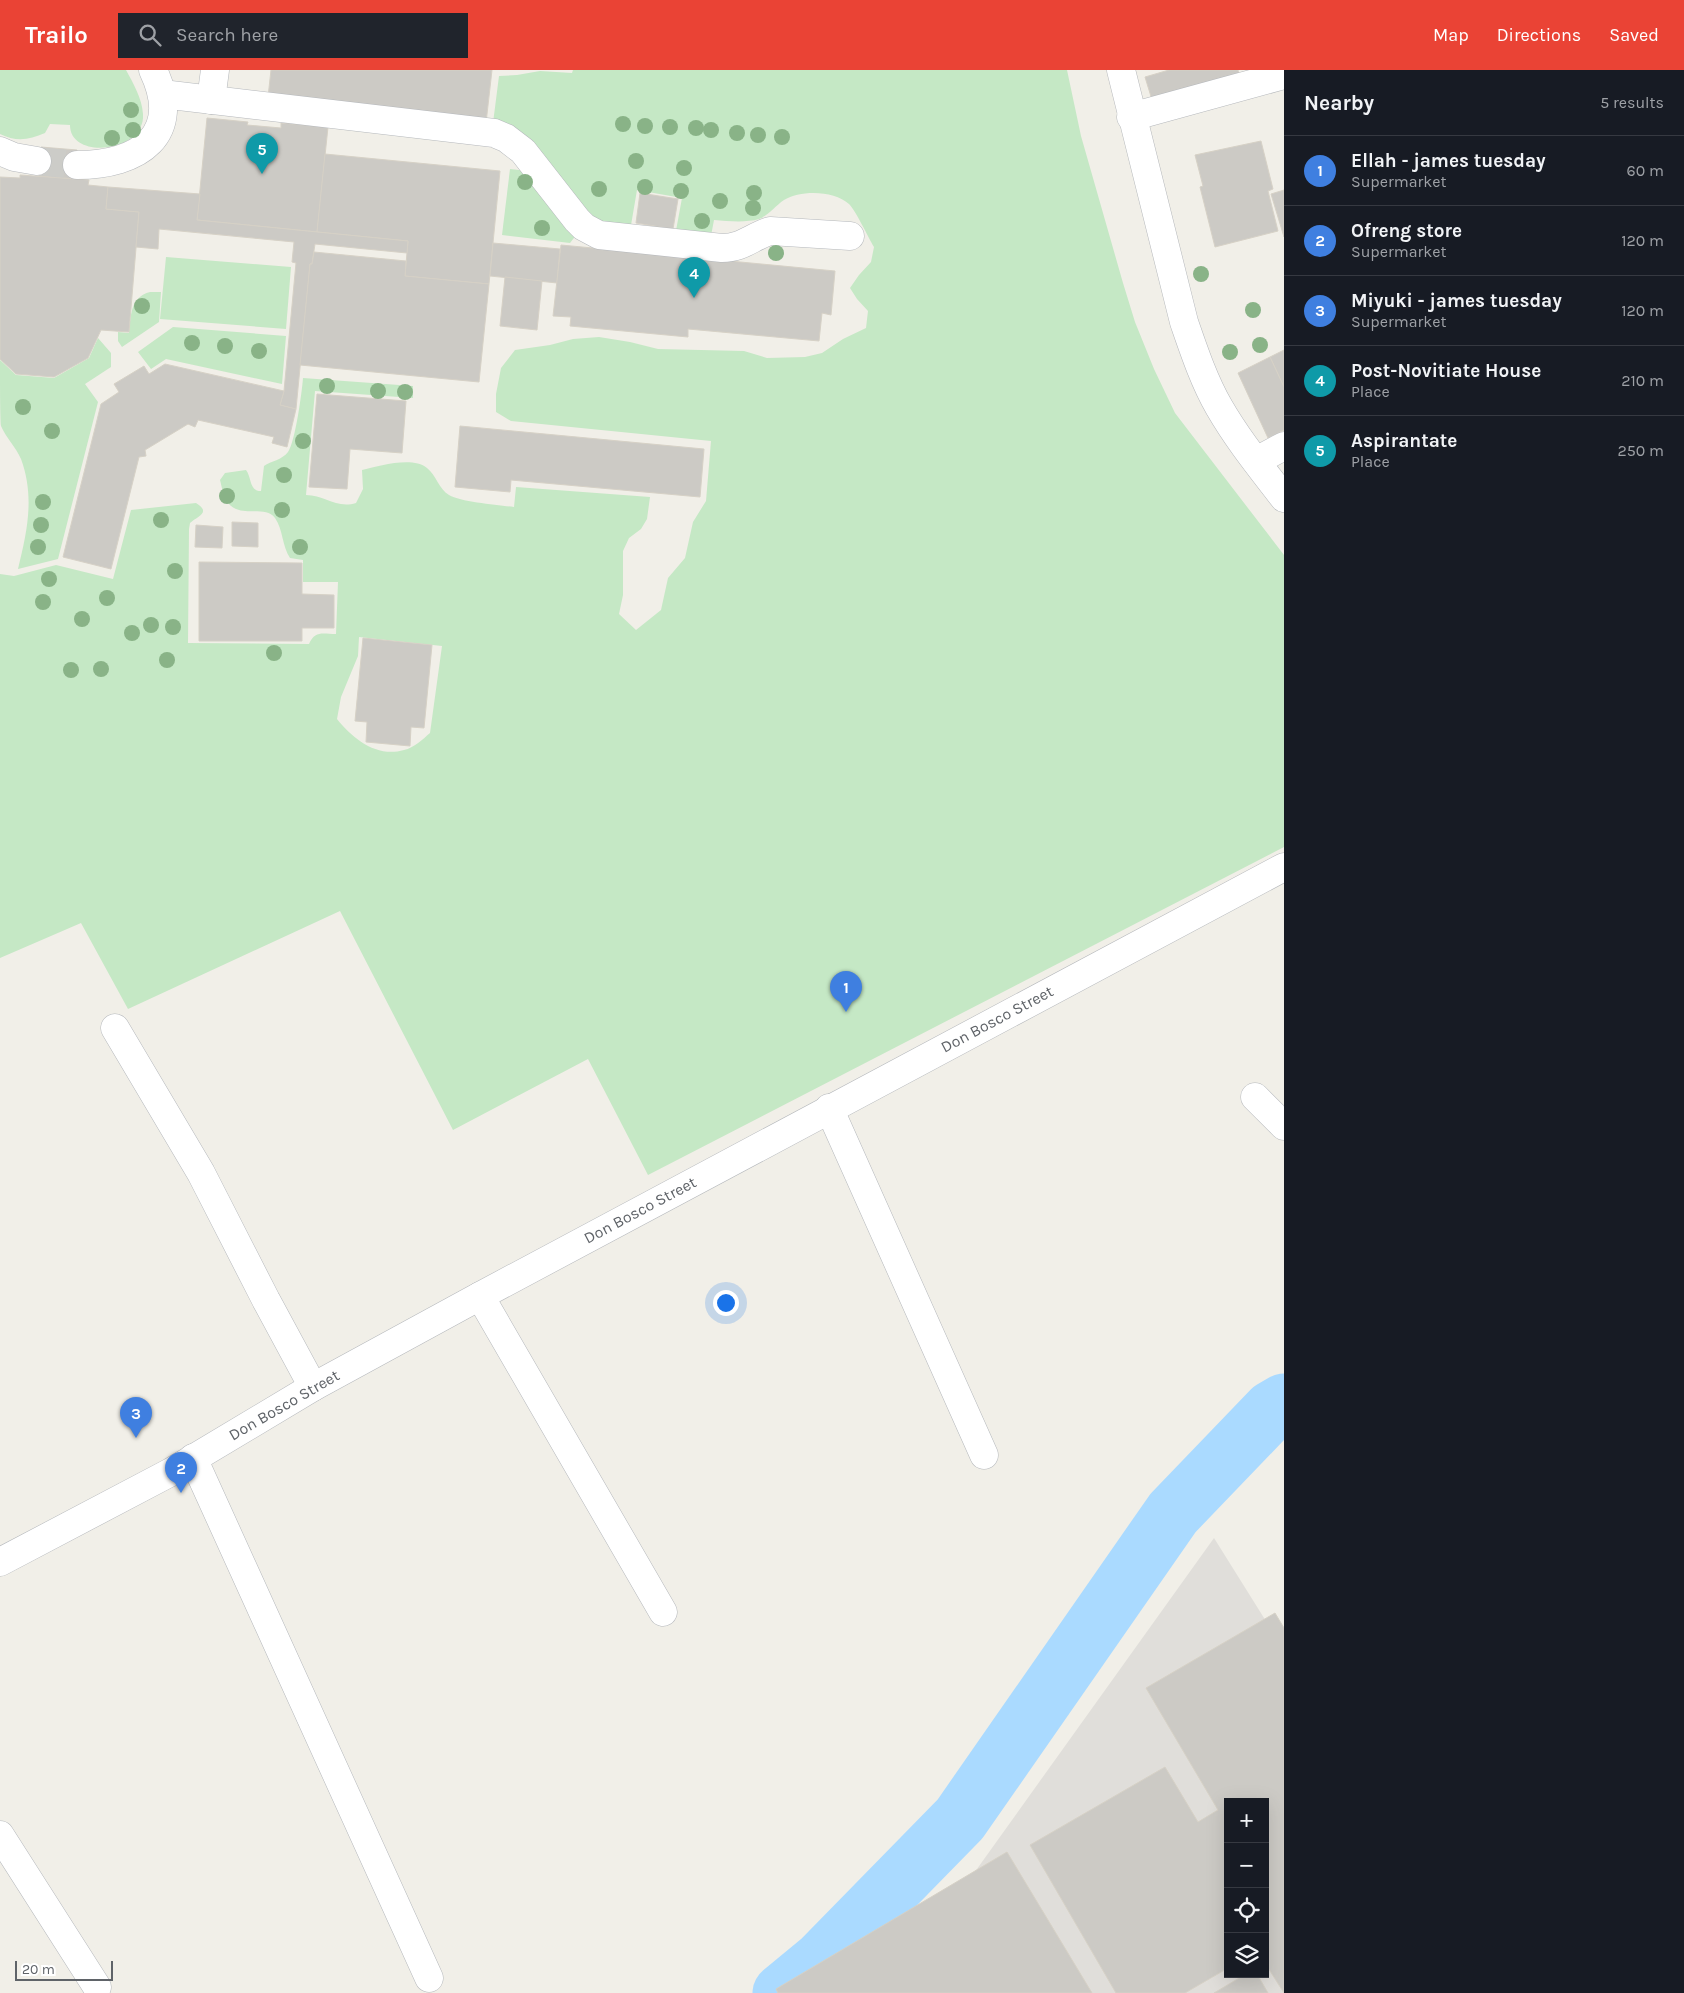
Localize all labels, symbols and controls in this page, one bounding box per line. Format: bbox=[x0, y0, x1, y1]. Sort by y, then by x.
search box bbox=[118, 13, 468, 58]
text: Trailo bbox=[25, 21, 88, 49]
icon: search bbox=[136, 21, 164, 49]
text: Search here bbox=[176, 24, 278, 46]
text: Map bbox=[1433, 24, 1469, 46]
text: Directions bbox=[1497, 24, 1581, 46]
text: Saved bbox=[1609, 24, 1659, 46]
text: Nearby bbox=[1304, 91, 1374, 115]
text: 5 results bbox=[1600, 93, 1664, 112]
pin: 5 bbox=[246, 133, 278, 174]
text: Ellah - james tuesday bbox=[1351, 150, 1546, 172]
text: 1 bbox=[1317, 161, 1323, 180]
text: 60 m bbox=[1627, 161, 1664, 180]
text: Supermarket bbox=[1351, 172, 1447, 191]
text: Ofreng store bbox=[1351, 220, 1462, 242]
text: 2 bbox=[1315, 231, 1325, 250]
text: 120 m bbox=[1621, 231, 1664, 250]
text: Supermarket bbox=[1351, 242, 1447, 261]
pin: 4 bbox=[678, 257, 710, 298]
text: Miyuki - james tuesday bbox=[1351, 290, 1562, 312]
text: 3 bbox=[1315, 301, 1325, 320]
text: 120 m bbox=[1621, 301, 1664, 320]
text: Supermarket bbox=[1351, 312, 1447, 331]
text: Post-Novitiate House bbox=[1351, 360, 1541, 382]
text: 4 bbox=[1315, 371, 1325, 390]
text: 210 m bbox=[1621, 371, 1664, 390]
text: Place bbox=[1351, 382, 1390, 401]
text: Aspirantate bbox=[1351, 430, 1457, 452]
text: 5 bbox=[1315, 441, 1325, 460]
text: 250 m bbox=[1617, 441, 1664, 460]
text: Place bbox=[1351, 452, 1390, 471]
pin: 1 bbox=[830, 971, 862, 1012]
street label: Don Bosco Street bbox=[938, 981, 1056, 1057]
street label: Don Bosco Street bbox=[581, 1172, 699, 1248]
your location bbox=[713, 1290, 739, 1316]
street label: Don Bosco Street bbox=[225, 1366, 343, 1444]
pin: 3 bbox=[120, 1397, 152, 1438]
pin: 2 bbox=[165, 1452, 197, 1493]
map controls bbox=[1224, 1798, 1269, 1978]
button: + bbox=[1224, 1798, 1269, 1843]
button: − bbox=[1224, 1843, 1269, 1888]
button: locate bbox=[1224, 1888, 1269, 1933]
button: layers bbox=[1224, 1933, 1269, 1978]
scale bar bbox=[15, 1958, 112, 1981]
text: 20 m bbox=[22, 1961, 55, 1978]

